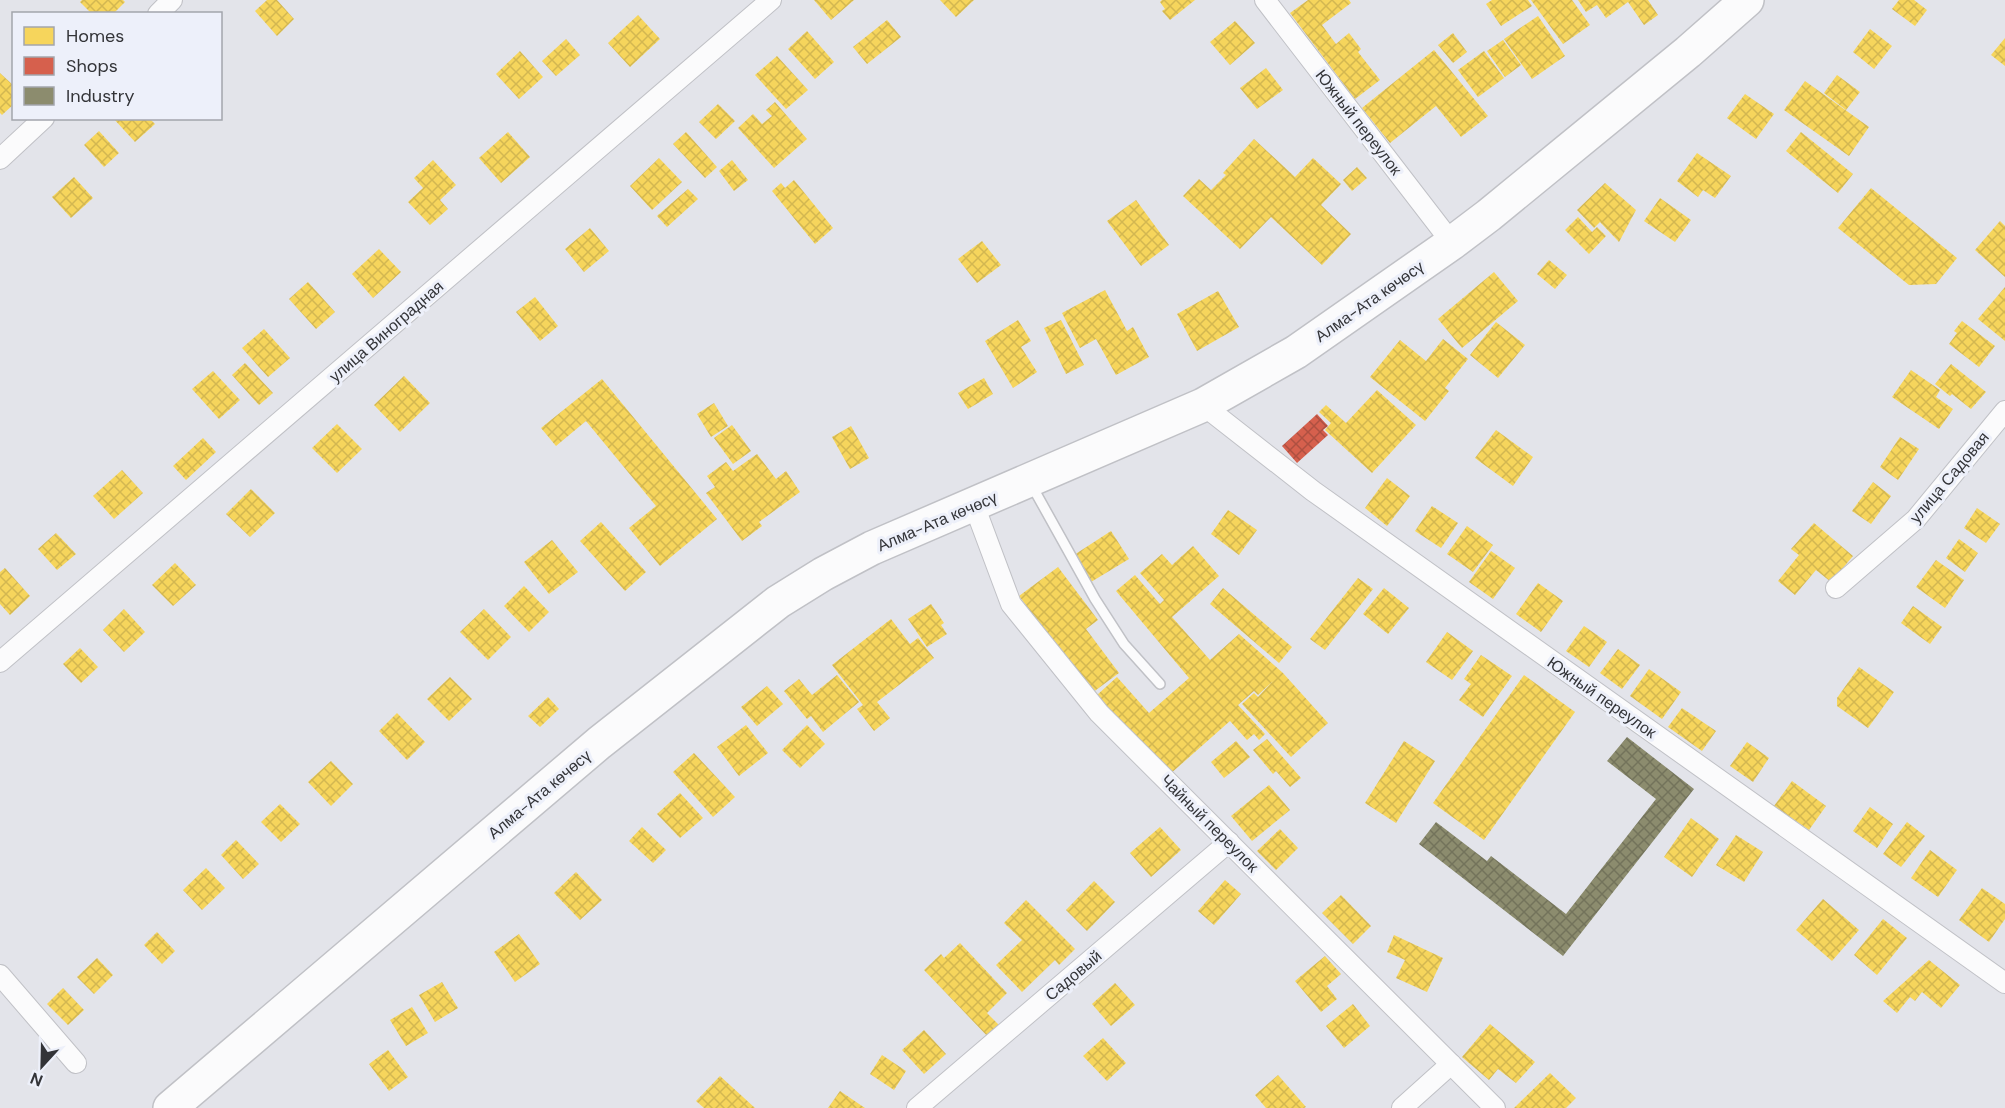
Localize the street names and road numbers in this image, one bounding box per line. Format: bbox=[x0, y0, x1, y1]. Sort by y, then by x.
street label: Южный переулок bbox=[1311, 65, 1407, 180]
street label: Алма-Ата көчөсү bbox=[1311, 256, 1428, 347]
street label: улица Виноградная bbox=[325, 276, 448, 387]
street label: улица Садовая bbox=[1905, 427, 1994, 527]
street label: Алма-Ата көчөсү bbox=[874, 487, 1000, 556]
street label: Южный переулок bbox=[1543, 652, 1661, 743]
street label: Алма-Ата көчөсү bbox=[483, 745, 595, 844]
street label: Чайный переулок bbox=[1156, 770, 1264, 878]
street label: Садовый bbox=[1041, 946, 1106, 1005]

